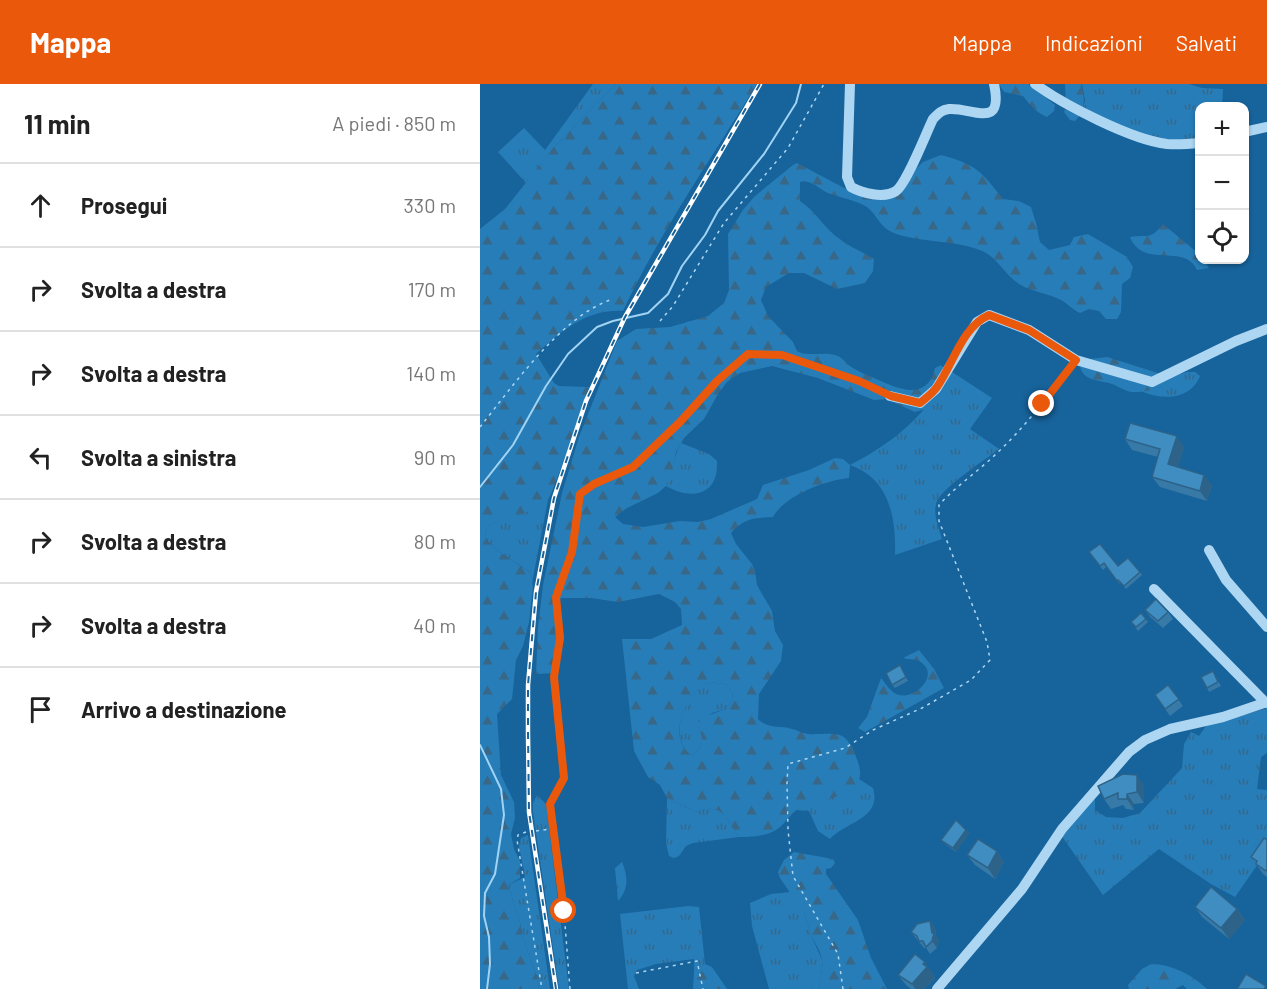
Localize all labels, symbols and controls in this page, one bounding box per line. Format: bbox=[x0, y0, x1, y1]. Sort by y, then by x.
text: Mappa bbox=[30, 25, 111, 59]
text: Mappa bbox=[952, 30, 1012, 55]
text: Indicazioni bbox=[1045, 30, 1143, 55]
text: Salvati bbox=[1176, 30, 1237, 55]
map controls bbox=[1195, 102, 1249, 264]
button: + bbox=[1195, 102, 1249, 156]
text: 11 min bbox=[24, 108, 90, 139]
text: A piedi · 850 m bbox=[332, 111, 456, 135]
button: − bbox=[1195, 156, 1249, 210]
icon: ahead bbox=[24, 189, 57, 222]
text: Prosegui bbox=[81, 192, 167, 218]
text: 330 m bbox=[404, 193, 456, 217]
button: locate bbox=[1195, 210, 1249, 264]
icon: right bbox=[24, 273, 57, 306]
text: Svolta a destra bbox=[81, 276, 226, 302]
text: 170 m bbox=[408, 277, 456, 301]
icon: right bbox=[24, 357, 57, 390]
text: Svolta a destra bbox=[81, 360, 226, 386]
text: 140 m bbox=[406, 361, 456, 385]
route end bbox=[1028, 390, 1054, 416]
icon: left bbox=[24, 441, 57, 474]
text: Svolta a sinistra bbox=[81, 444, 236, 470]
text: 90 m bbox=[414, 445, 456, 469]
icon: right bbox=[24, 525, 57, 558]
text: Svolta a destra bbox=[81, 528, 226, 554]
text: 80 m bbox=[414, 529, 456, 553]
icon: right bbox=[24, 609, 57, 642]
text: Svolta a destra bbox=[81, 612, 226, 638]
text: 40 m bbox=[413, 613, 456, 637]
icon: arrive bbox=[24, 693, 57, 726]
text: Arrivo a destinazione bbox=[81, 696, 287, 722]
route start bbox=[550, 897, 576, 923]

